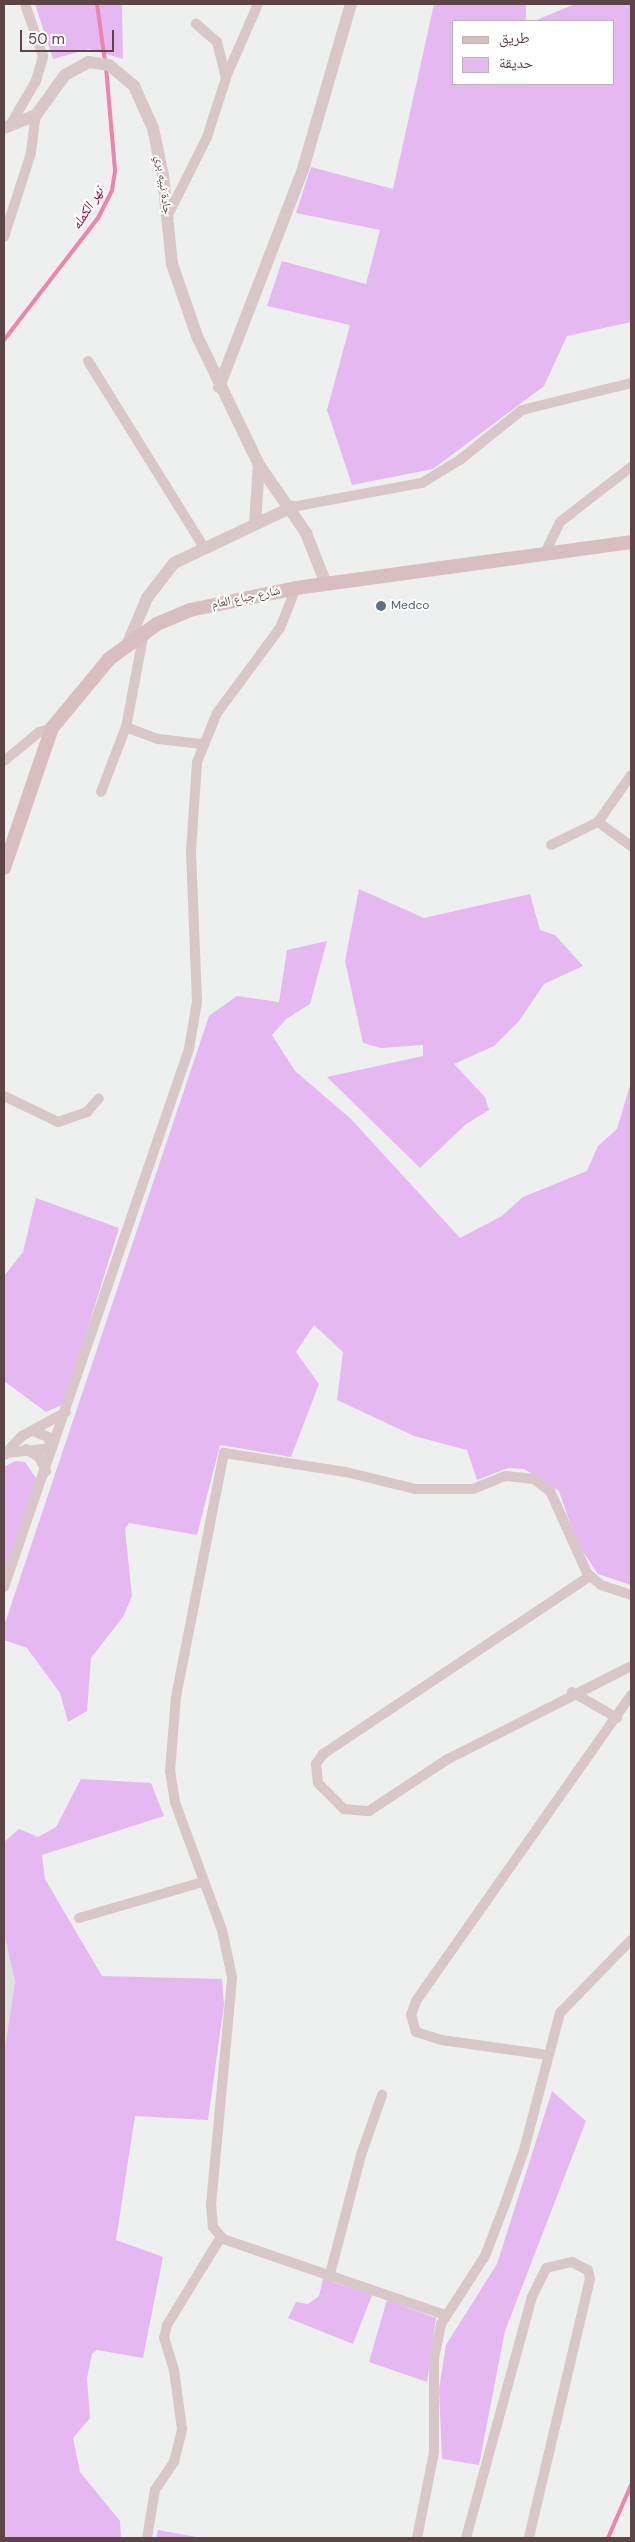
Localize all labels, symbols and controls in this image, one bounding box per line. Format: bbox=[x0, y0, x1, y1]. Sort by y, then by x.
scale bar bbox=[22, 20, 116, 52]
legend bbox=[452, 20, 615, 85]
text: طريق bbox=[499, 28, 530, 48]
text: 50 m bbox=[28, 29, 65, 49]
text: حديقة bbox=[499, 53, 533, 73]
street label: جادة نبيه بري bbox=[152, 155, 174, 215]
water label: نهر الكمله bbox=[67, 184, 107, 232]
street label: شارع جباع العام bbox=[210, 584, 282, 612]
place label: Medco bbox=[391, 599, 429, 613]
marker: Medco bbox=[375, 600, 387, 612]

